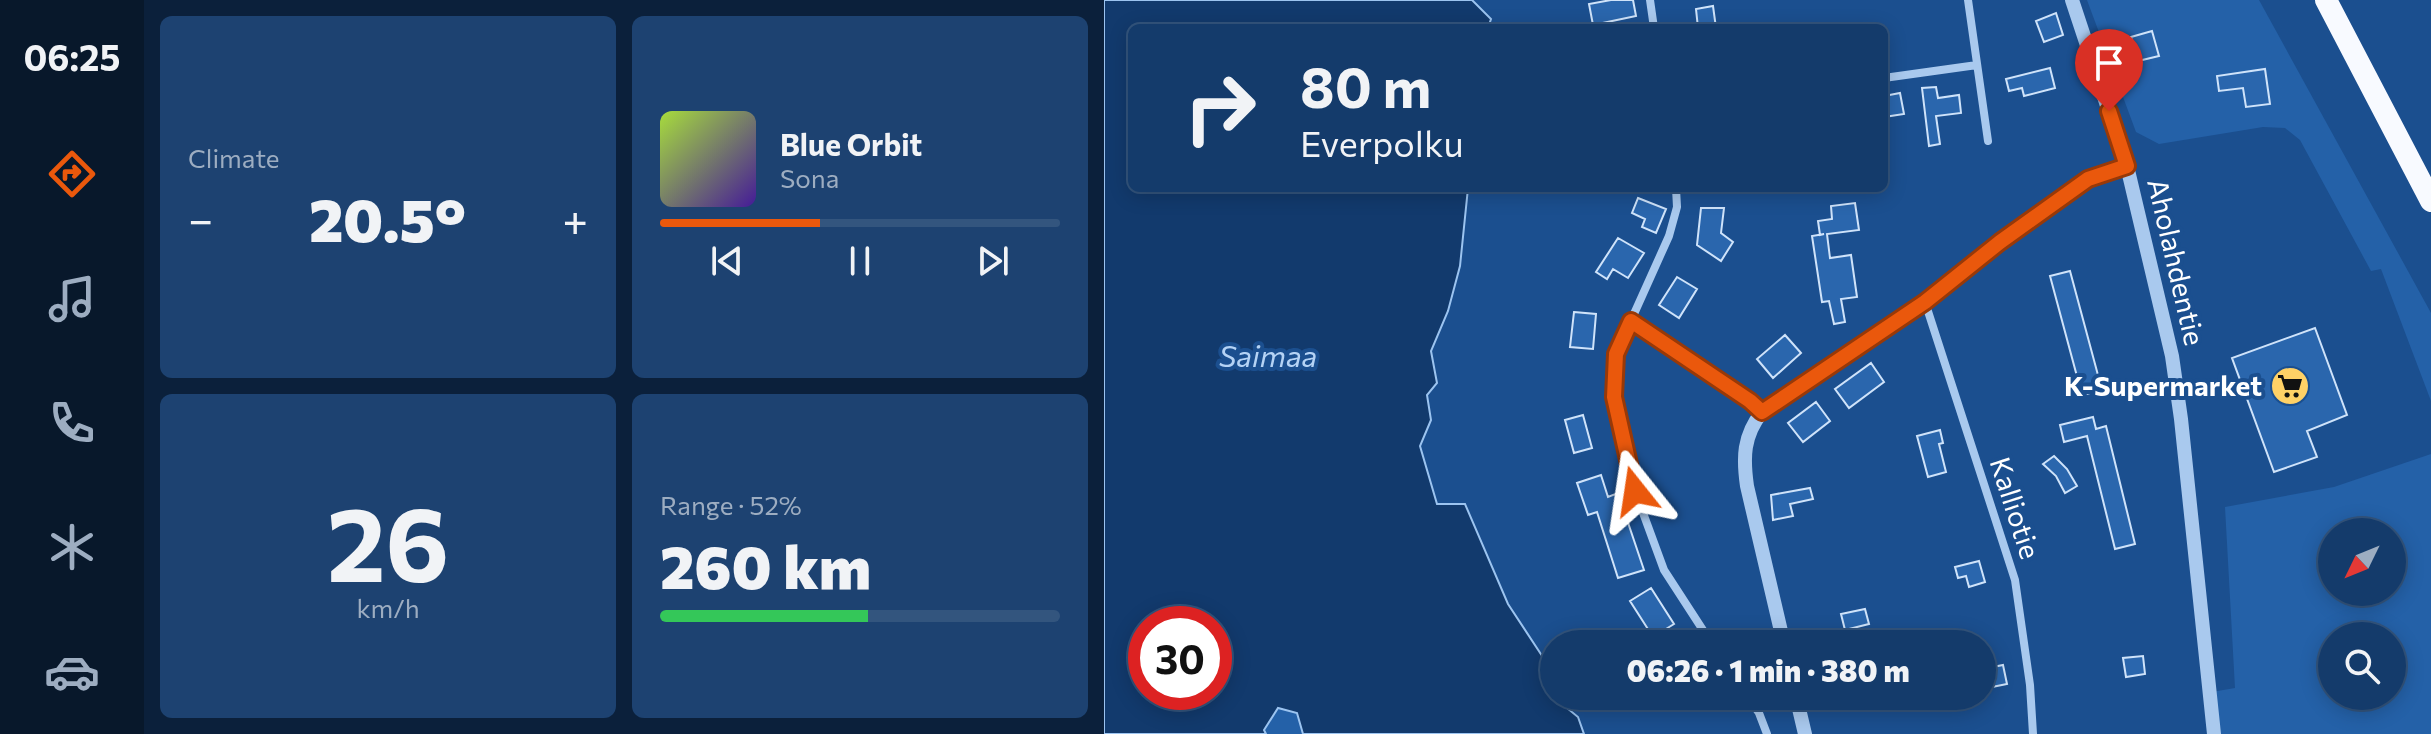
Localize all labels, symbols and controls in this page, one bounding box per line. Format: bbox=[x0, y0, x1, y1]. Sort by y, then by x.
pin bbox=[2075, 29, 2143, 111]
text: 06:25 bbox=[23, 34, 121, 78]
icon: arrive bbox=[2087, 41, 2131, 85]
text: 80 m bbox=[1300, 51, 1431, 120]
icon: right bbox=[1168, 56, 1272, 160]
text: Everpolku bbox=[1300, 120, 1464, 164]
text: Blue Orbit bbox=[780, 125, 922, 162]
text: Climate bbox=[188, 142, 280, 173]
icon: directions bbox=[44, 146, 100, 202]
text: Sona bbox=[780, 162, 839, 193]
street label: Aholahdentie bbox=[2141, 175, 2213, 349]
text: 20.5° bbox=[309, 181, 466, 254]
text: − bbox=[188, 191, 213, 245]
text: + bbox=[562, 191, 588, 245]
icon: previous bbox=[705, 239, 749, 283]
icon: pause bbox=[838, 239, 882, 283]
icon: next bbox=[971, 239, 1015, 283]
icon: music bbox=[44, 271, 100, 327]
water label: Saimaa bbox=[1219, 336, 1317, 373]
supermarket icon: K-Supermarket bbox=[2269, 365, 2311, 407]
place label: K-Supermarket bbox=[2064, 368, 2262, 402]
icon: phone bbox=[44, 395, 100, 451]
position arrow bbox=[1593, 449, 1677, 533]
street label: Kalliotie bbox=[1984, 453, 2048, 563]
text: 26 bbox=[327, 476, 449, 603]
text: Range · 52% bbox=[660, 489, 802, 520]
north arrow bbox=[2318, 518, 2406, 606]
map controls bbox=[2318, 518, 2406, 710]
icon: climate bbox=[44, 519, 100, 575]
text: 260 km bbox=[660, 528, 871, 601]
text: km/h bbox=[356, 592, 420, 623]
speed limit sign: 30 bbox=[1128, 606, 1232, 710]
button: search bbox=[2318, 622, 2406, 710]
icon: car bbox=[44, 644, 100, 700]
text: 06:26 · 1 min · 380 m bbox=[1626, 651, 1910, 688]

